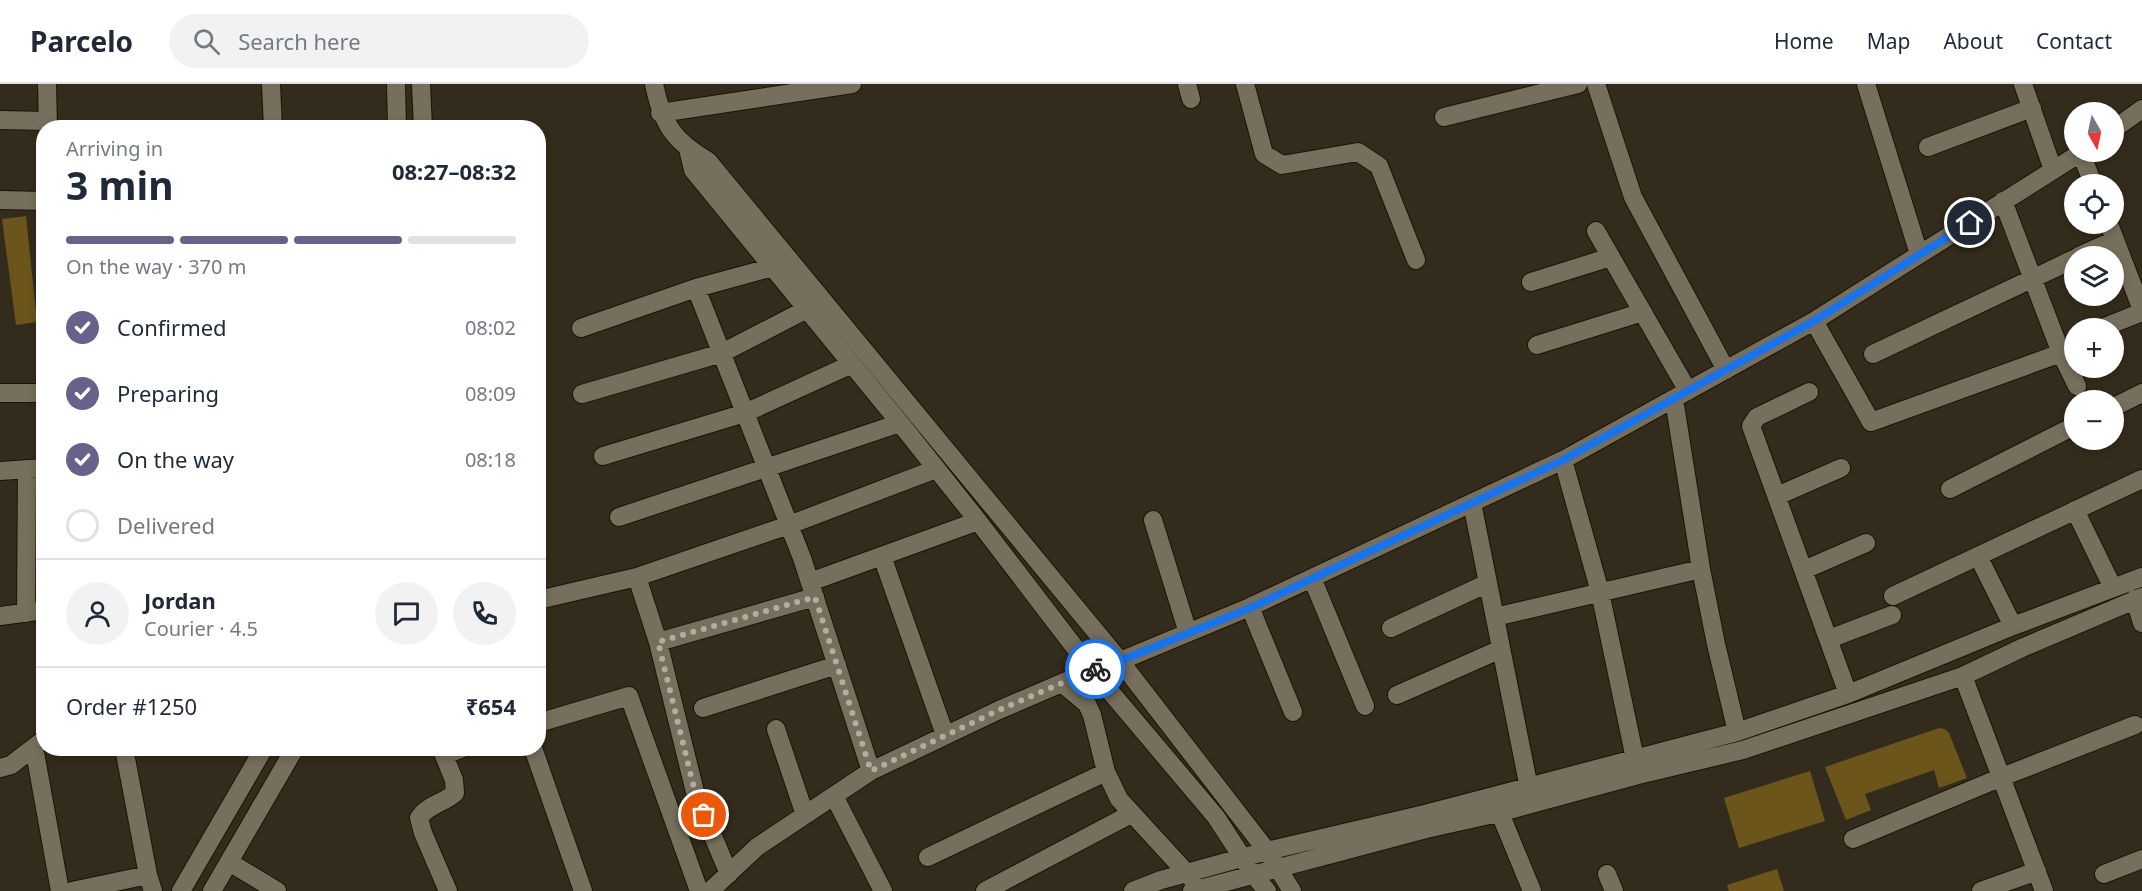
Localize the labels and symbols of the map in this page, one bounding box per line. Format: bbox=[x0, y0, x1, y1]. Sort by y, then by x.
north arrow bbox=[2064, 102, 2124, 162]
pin bbox=[1944, 197, 1995, 248]
courier bbox=[1065, 639, 1125, 699]
pin bbox=[678, 789, 729, 840]

